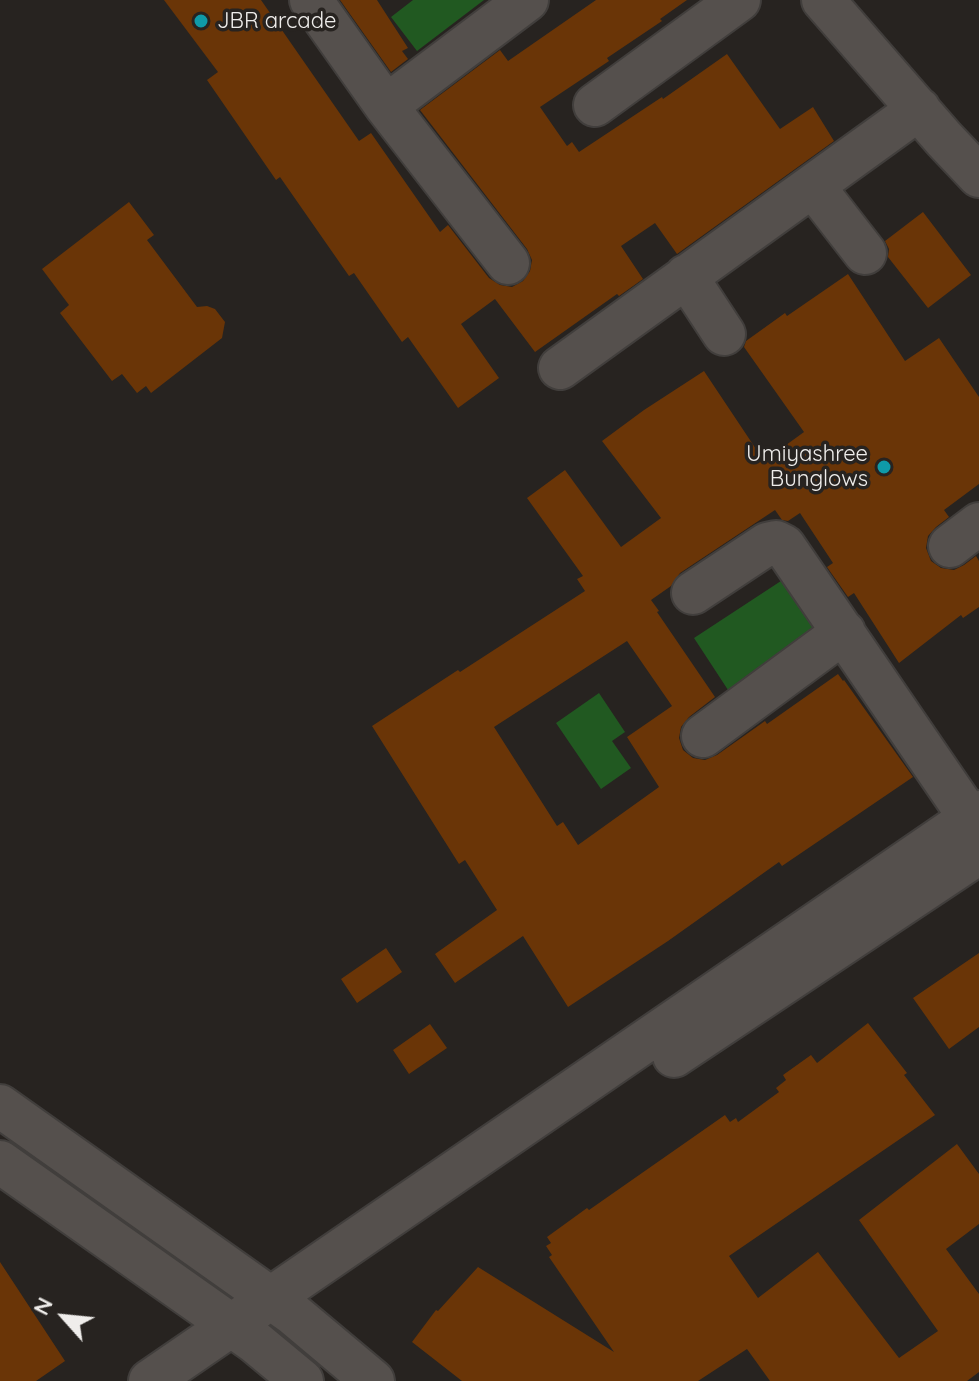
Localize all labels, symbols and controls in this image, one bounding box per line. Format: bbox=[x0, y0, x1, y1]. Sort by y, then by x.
place label: JBR arcade bbox=[217, 8, 336, 34]
marker: JBR arcade bbox=[192, 12, 210, 30]
place label: Umiyashree Bunglows bbox=[746, 441, 868, 492]
marker: Umiyashree Bunglows bbox=[875, 458, 893, 476]
north arrow bbox=[24, 1277, 104, 1357]
text: N bbox=[26, 1293, 59, 1320]

